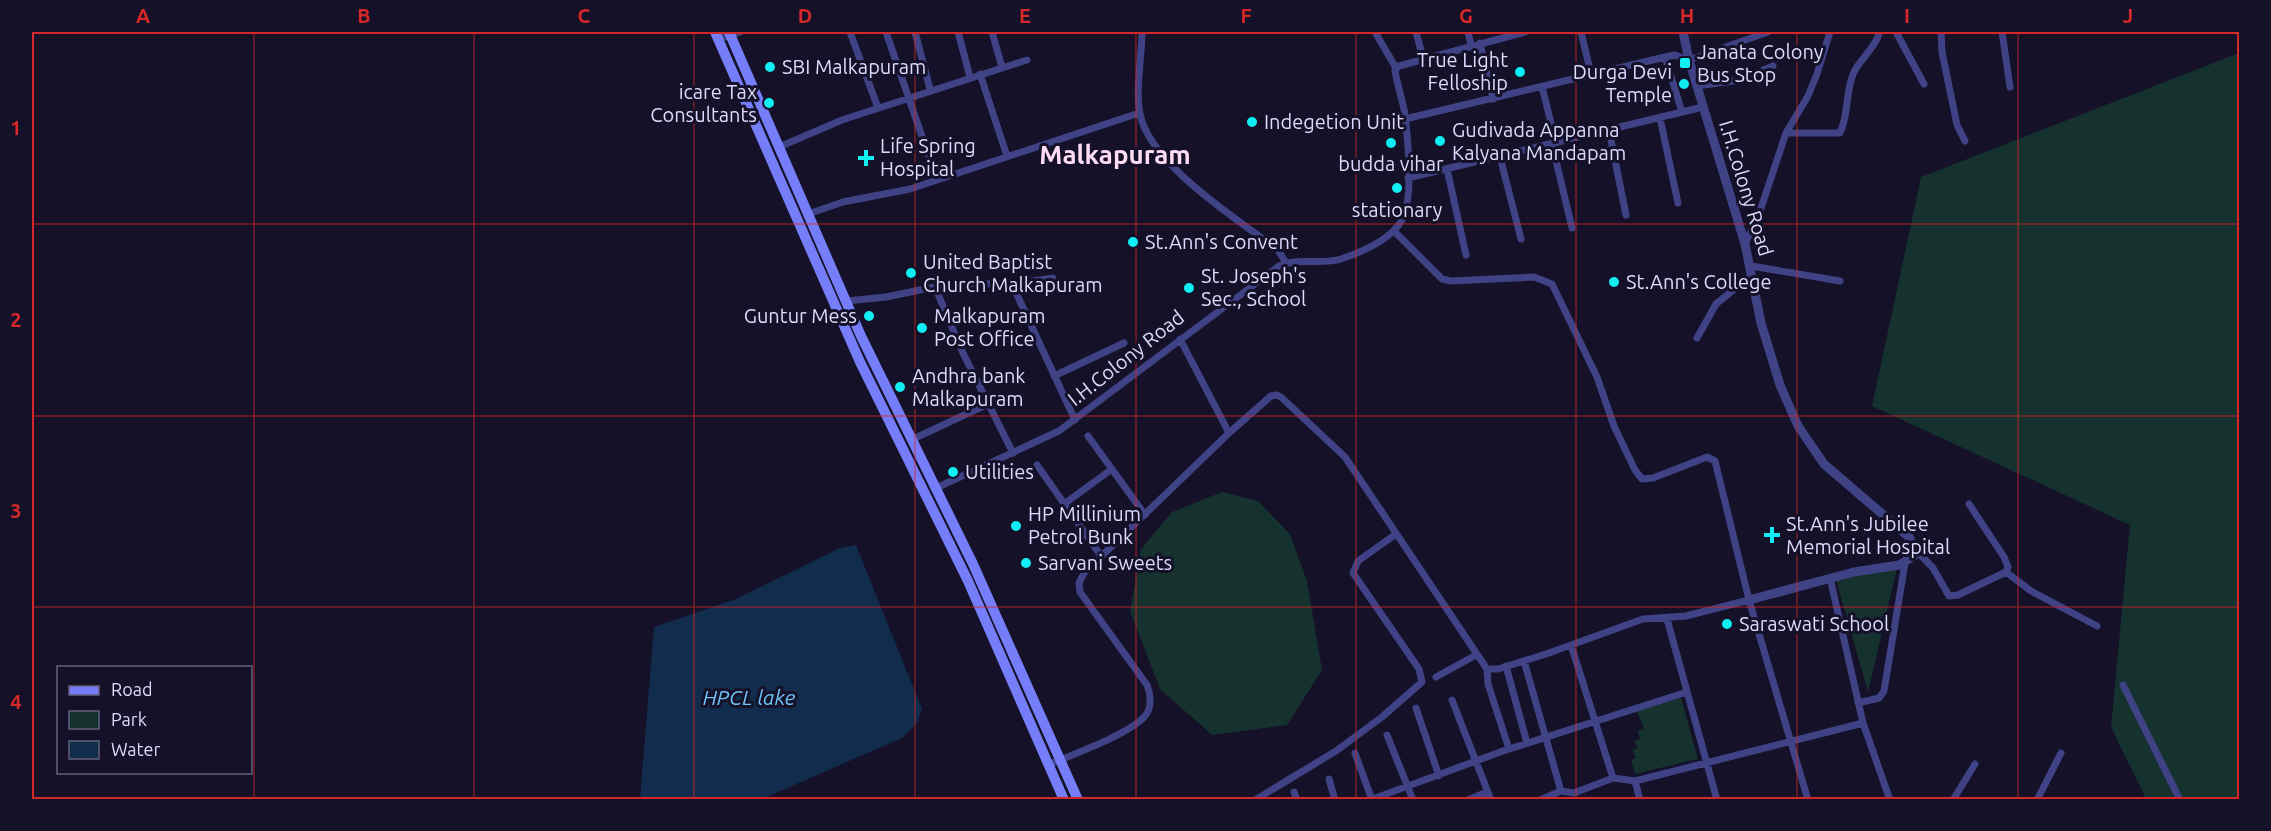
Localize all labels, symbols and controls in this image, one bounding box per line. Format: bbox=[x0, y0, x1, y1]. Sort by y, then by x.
text: A bbox=[136, 4, 150, 27]
text: B bbox=[357, 4, 371, 27]
text: C bbox=[578, 4, 591, 27]
text: D bbox=[798, 4, 812, 27]
text: E bbox=[1019, 4, 1031, 27]
text: F bbox=[1240, 4, 1252, 27]
text: G bbox=[1459, 4, 1473, 27]
text: H bbox=[1680, 4, 1694, 27]
text: I bbox=[1904, 4, 1910, 27]
text: J bbox=[2123, 4, 2133, 27]
place label: Janata Colony Bus Stop bbox=[1697, 40, 1824, 86]
place label: True Light Felloship bbox=[1417, 48, 1508, 94]
place label: SBI Malkapuram bbox=[782, 55, 926, 78]
marker: Janata Colony Bus Stop bbox=[1678, 56, 1692, 70]
marker: SBI Malkapuram bbox=[763, 60, 777, 74]
place label: Durga Devi Temple bbox=[1573, 60, 1672, 106]
marker: True Light Felloship bbox=[1513, 65, 1527, 79]
marker: Durga Devi Temple bbox=[1677, 77, 1691, 91]
place label: icare Tax Consultants bbox=[650, 80, 757, 126]
marker: icare Tax Consultants bbox=[762, 96, 776, 110]
place label: Indegetion Unit bbox=[1264, 110, 1404, 133]
marker: Indegetion Unit bbox=[1245, 115, 1259, 129]
text: 1 bbox=[10, 116, 22, 139]
street label: I.H.Colony Road bbox=[1715, 117, 1778, 259]
place label: Gudivada Appanna Kalyana Mandapam bbox=[1452, 118, 1626, 164]
place label: Life Spring Hospital bbox=[880, 134, 976, 180]
marker: Gudivada Appanna Kalyana Mandapam bbox=[1433, 134, 1447, 148]
marker: budda vihar bbox=[1384, 136, 1398, 150]
district label: Malkapuram bbox=[1039, 140, 1191, 169]
marker: Life Spring Hospital bbox=[857, 149, 875, 167]
place label: budda vihar bbox=[1338, 152, 1444, 175]
marker: stationary bbox=[1390, 181, 1404, 195]
place label: stationary bbox=[1352, 198, 1443, 221]
place label: St.Ann's Convent bbox=[1145, 230, 1298, 253]
marker: St.Ann's Convent bbox=[1126, 235, 1140, 249]
place label: United Baptist Church Malkapuram bbox=[923, 250, 1102, 296]
place label: St. Joseph's Sec., School bbox=[1201, 264, 1306, 310]
marker: United Baptist Church Malkapuram bbox=[904, 266, 918, 280]
place label: St.Ann's College bbox=[1626, 270, 1772, 293]
marker: St.Ann's College bbox=[1607, 275, 1621, 289]
marker: St. Joseph's Sec., School bbox=[1182, 281, 1196, 295]
place label: Guntur Mess bbox=[744, 304, 857, 327]
place label: Malkapuram Post Office bbox=[934, 304, 1045, 350]
street label: I.H.Colony Road bbox=[1063, 305, 1188, 410]
text: 2 bbox=[10, 308, 22, 331]
marker: Guntur Mess bbox=[862, 309, 876, 323]
marker: Malkapuram Post Office bbox=[915, 321, 929, 335]
place label: Andhra bank Malkapuram bbox=[912, 364, 1025, 410]
marker: Andhra bank Malkapuram bbox=[893, 380, 907, 394]
place label: Utilities bbox=[965, 460, 1034, 483]
marker: Utilities bbox=[946, 465, 960, 479]
text: 3 bbox=[10, 499, 22, 522]
place label: HP Millinium Petrol Bunk bbox=[1028, 502, 1141, 548]
place label: St.Ann's Jubilee Memorial Hospital bbox=[1786, 512, 1950, 558]
marker: HP Millinium Petrol Bunk bbox=[1009, 519, 1023, 533]
marker: St.Ann's Jubilee Memorial Hospital bbox=[1763, 526, 1781, 544]
place label: Sarvani Sweets bbox=[1038, 551, 1172, 574]
marker: Sarvani Sweets bbox=[1019, 556, 1033, 570]
place label: Saraswati School bbox=[1739, 612, 1889, 635]
marker: Saraswati School bbox=[1720, 617, 1734, 631]
legend bbox=[57, 666, 252, 774]
text: Road bbox=[111, 679, 153, 699]
water label: HPCL lake bbox=[703, 685, 796, 709]
text: 4 bbox=[10, 690, 22, 713]
text: Park bbox=[111, 709, 147, 729]
text: Water bbox=[111, 739, 161, 759]

